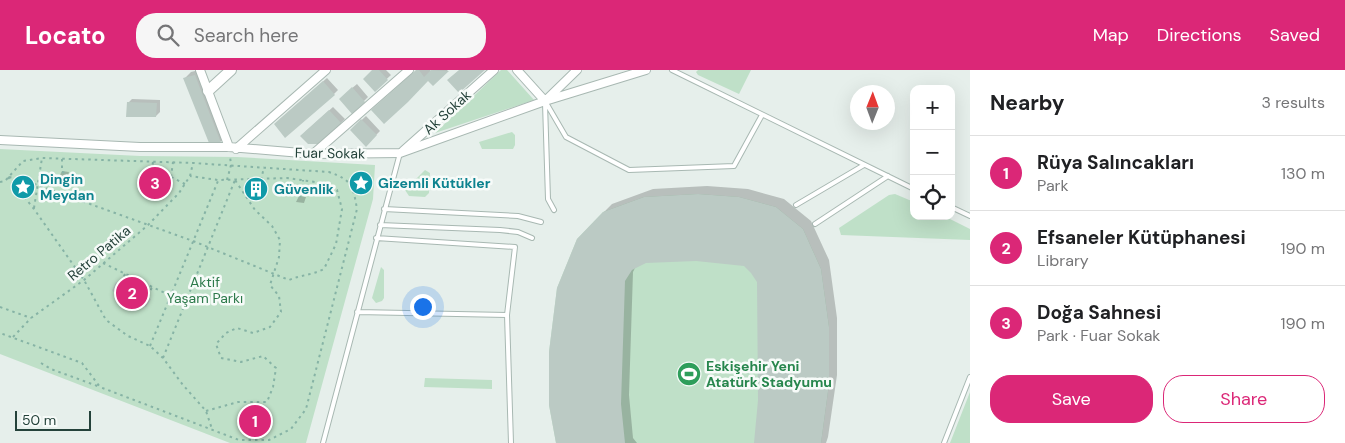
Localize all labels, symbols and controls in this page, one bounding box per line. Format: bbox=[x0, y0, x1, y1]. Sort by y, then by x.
search box bbox=[136, 13, 486, 58]
text: Locato bbox=[25, 20, 106, 51]
icon: search bbox=[154, 21, 182, 49]
text: Search here bbox=[194, 23, 299, 48]
text: Map bbox=[1093, 23, 1129, 47]
text: Directions bbox=[1157, 23, 1242, 47]
text: Saved bbox=[1270, 23, 1320, 47]
north arrow bbox=[850, 85, 895, 130]
map controls bbox=[910, 85, 955, 220]
button: + bbox=[910, 85, 955, 130]
street label: Ak Sokak bbox=[419, 86, 475, 138]
text: Nearby bbox=[990, 89, 1064, 117]
text: 3 results bbox=[1262, 92, 1325, 113]
button: − bbox=[910, 130, 955, 175]
street label: Fuar Sokak bbox=[295, 143, 365, 163]
text: Rüya Salıncakları bbox=[1037, 150, 1194, 175]
text: 1 bbox=[1003, 163, 1009, 184]
text: 130 m bbox=[1281, 163, 1325, 184]
pin: 3 bbox=[139, 164, 171, 202]
place label: Dingin Meydan bbox=[40, 170, 94, 204]
place icon: Gizemli Kütükler bbox=[348, 170, 374, 196]
place icon: Dingin Meydan bbox=[10, 174, 36, 200]
place label: Gizemli Kütükler bbox=[378, 174, 491, 192]
button: locate bbox=[910, 175, 955, 220]
text: Park bbox=[1037, 175, 1069, 196]
building icon: Güvenlik bbox=[243, 176, 269, 202]
place label: Güvenlik bbox=[274, 180, 334, 198]
street label: Retro Patika bbox=[64, 221, 134, 285]
text: Efsaneler Kütüphanesi bbox=[1037, 225, 1246, 250]
text: 2 bbox=[1001, 238, 1011, 259]
text: 190 m bbox=[1281, 238, 1325, 259]
text: Library bbox=[1037, 250, 1089, 271]
park label: Aktif Yaşam Parkı bbox=[167, 273, 243, 307]
pin: 2 bbox=[116, 274, 148, 312]
your location bbox=[410, 294, 436, 320]
text: Doğa Sahnesi bbox=[1037, 300, 1161, 325]
text: 3 bbox=[1001, 313, 1011, 334]
text: 190 m bbox=[1281, 313, 1325, 334]
text: Park · Fuar Sokak bbox=[1037, 325, 1160, 346]
place label: Eskişehir Yeni Atatürk Stadyumu bbox=[706, 357, 832, 391]
sports icon: Eskişehir Yeni Atatürk Stadyumu bbox=[676, 361, 702, 387]
button: Save bbox=[990, 375, 1153, 423]
button: Share bbox=[1163, 375, 1325, 423]
pin: 1 bbox=[239, 402, 271, 440]
scale bar bbox=[15, 408, 91, 431]
text: 50 m bbox=[22, 411, 56, 429]

